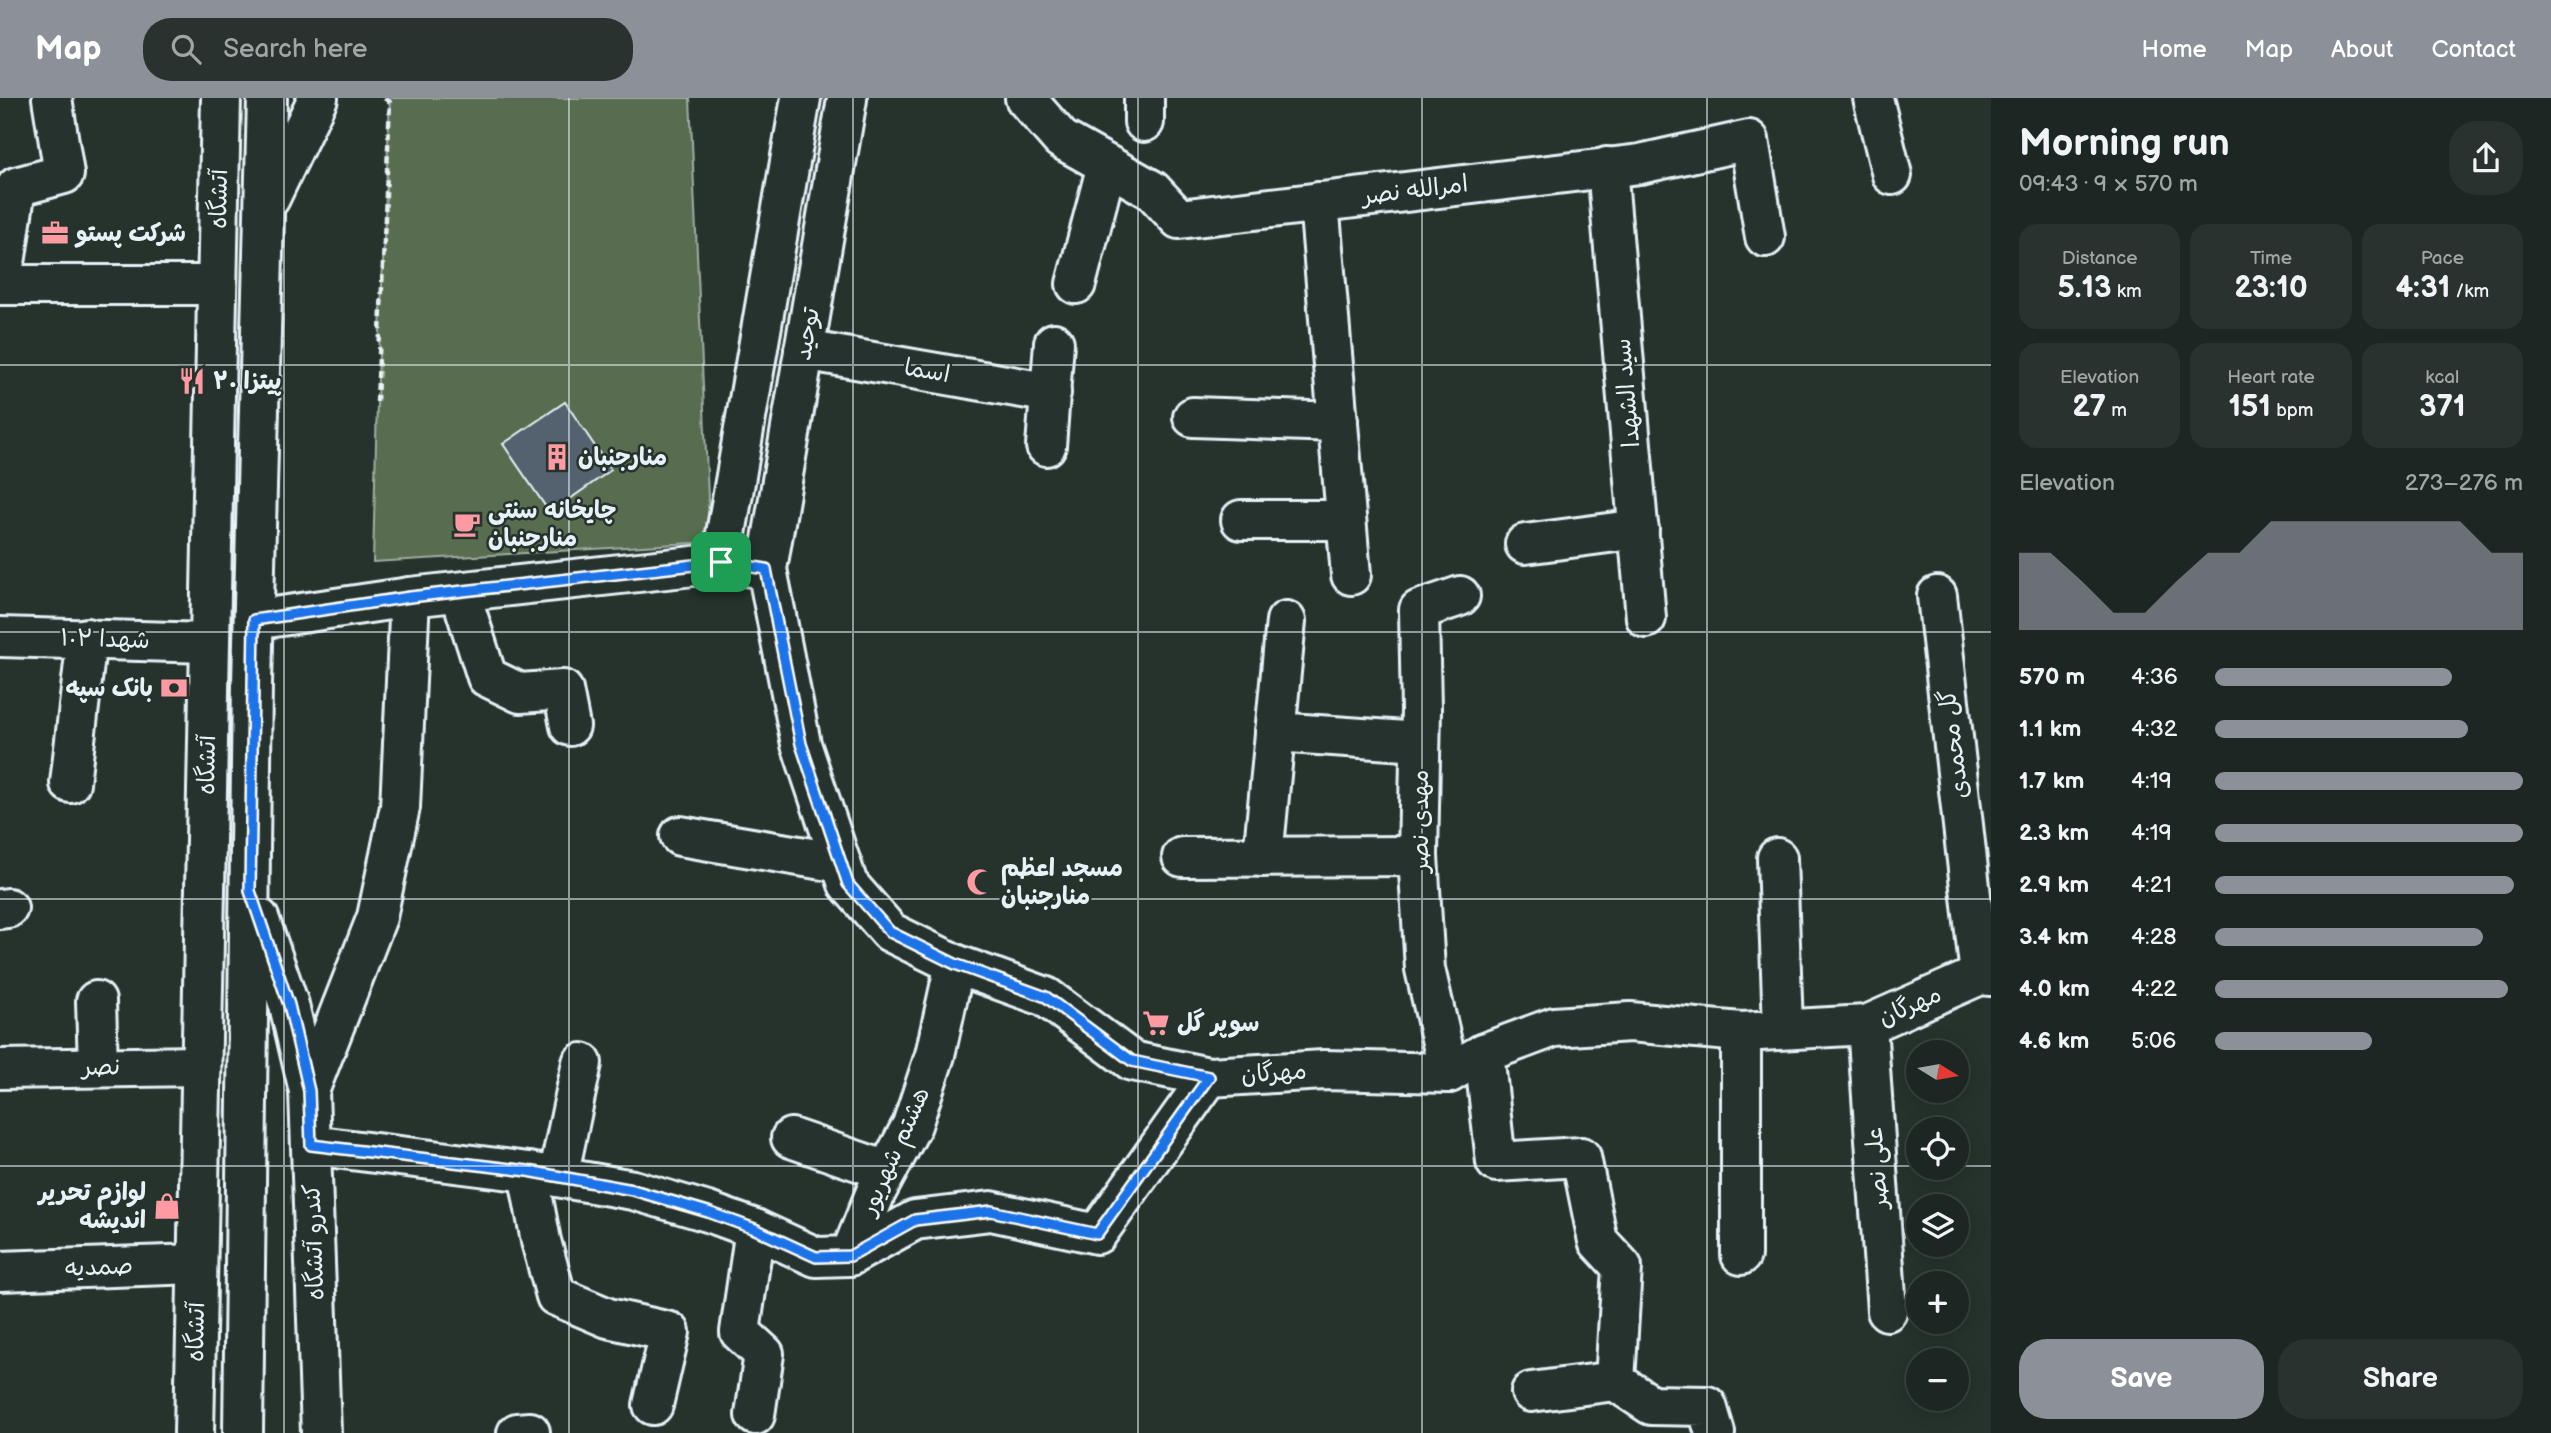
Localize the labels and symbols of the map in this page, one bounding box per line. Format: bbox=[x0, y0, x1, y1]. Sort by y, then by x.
street label: آتشگاه bbox=[204, 168, 234, 229]
street label: امرالله نصر bbox=[1358, 169, 1470, 211]
office icon: شرکت پستو bbox=[40, 218, 70, 248]
place label: شرکت پستو bbox=[74, 219, 186, 248]
street label: توحید bbox=[788, 304, 826, 363]
street label: سید الشهدا bbox=[1608, 337, 1646, 449]
street label: اسما bbox=[902, 353, 952, 389]
restaurant icon: پیتزا ۲۰ bbox=[177, 366, 207, 396]
place label: پیتزا ۲۰ bbox=[213, 367, 282, 396]
building icon: منارجنبان bbox=[542, 442, 572, 472]
place label: منارجنبان bbox=[578, 443, 667, 472]
place label: چایخانه سنتی منارجنبان bbox=[488, 496, 616, 553]
cafe icon: چایخانه سنتی منارجنبان bbox=[452, 509, 482, 539]
pin bbox=[691, 532, 751, 592]
street label: شهدا ۱۰۲ bbox=[60, 623, 150, 655]
bank icon: بانک سپه bbox=[159, 673, 189, 703]
place label: بانک سپه bbox=[66, 674, 153, 703]
street label: گل محمدی bbox=[1933, 688, 1975, 800]
street label: آتشگاه bbox=[192, 734, 222, 795]
street label: مهدی نصر bbox=[1406, 770, 1435, 874]
place label: مسجد اعظم منارجنبان bbox=[1001, 854, 1123, 911]
mosque icon: مسجد اعظم منارجنبان bbox=[965, 867, 995, 897]
street label: مهرگان bbox=[1874, 979, 1946, 1033]
supermarket icon: سوپر گل bbox=[1141, 1008, 1171, 1038]
place label: سوپر گل bbox=[1177, 1008, 1259, 1038]
north arrow bbox=[1906, 1040, 1969, 1102]
street label: نصر bbox=[80, 1052, 120, 1082]
street label: مهرگان bbox=[1240, 1056, 1308, 1090]
street label: هشتم شهریور bbox=[853, 1082, 939, 1223]
street label: علی نصر bbox=[1860, 1126, 1894, 1212]
place label: لوازم تحریر اندیشه bbox=[37, 1178, 146, 1235]
street label: کندرو آتشگاه bbox=[297, 1183, 331, 1301]
shop icon: لوازم تحریر اندیشه bbox=[152, 1191, 182, 1221]
street label: صمدیه bbox=[64, 1251, 134, 1283]
street label: آتشگاه bbox=[181, 1301, 211, 1362]

